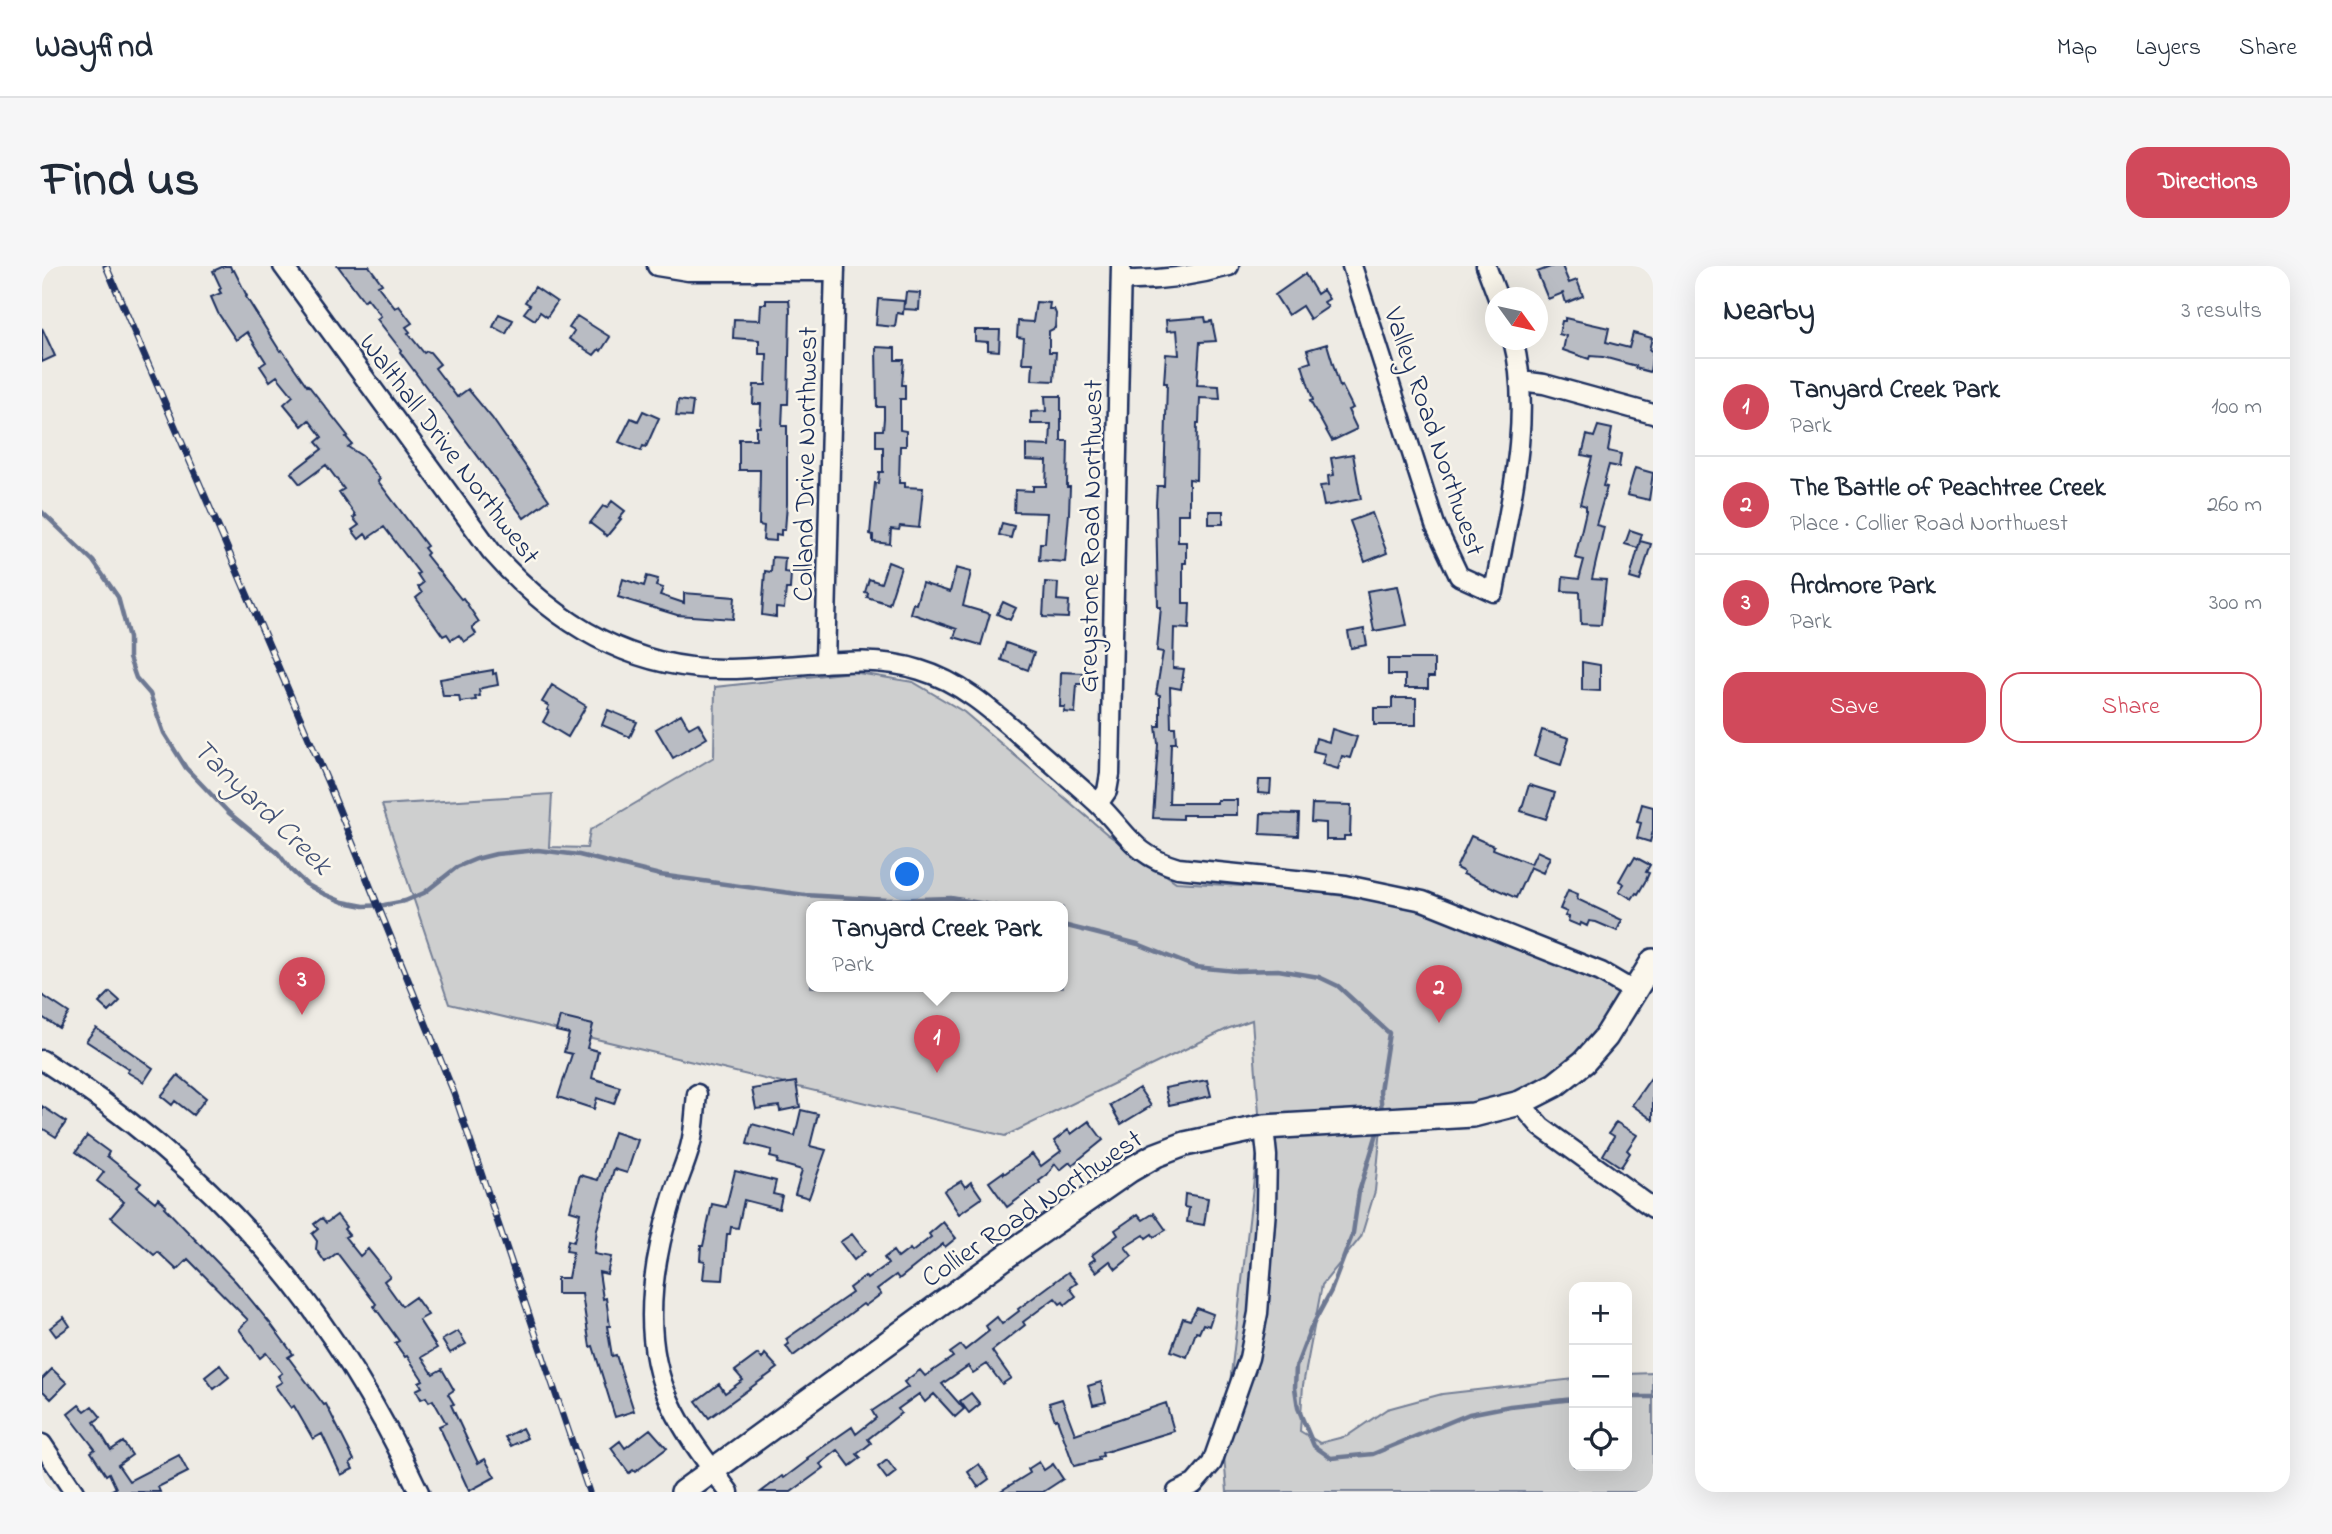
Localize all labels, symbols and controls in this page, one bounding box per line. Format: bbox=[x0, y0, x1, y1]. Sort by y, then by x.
text: Wayfind bbox=[35, 24, 153, 72]
text: Map bbox=[2057, 31, 2097, 66]
text: Layers bbox=[2135, 31, 2201, 66]
text: Share bbox=[2239, 31, 2297, 66]
text: Find us bbox=[42, 146, 199, 218]
button: Directions bbox=[2126, 147, 2290, 218]
north arrow bbox=[1485, 287, 1548, 350]
text: Nearby bbox=[1723, 290, 1815, 334]
text: 3 results bbox=[2181, 295, 2262, 328]
street label: Valley Road Northwest bbox=[1371, 302, 1494, 562]
street label: Walthall Drive Northwest bbox=[347, 326, 549, 575]
street label: Colland Drive Northwest bbox=[785, 326, 830, 602]
text: Tanyard Creek Park bbox=[1790, 372, 2000, 410]
street label: Greystone Road Northwest bbox=[1069, 379, 1116, 693]
text: 1 bbox=[1742, 391, 1750, 424]
text: 100 m bbox=[2211, 391, 2262, 424]
text: Park bbox=[1790, 410, 1832, 443]
text: The Battle of Peachtree Creek bbox=[1790, 470, 2106, 508]
text: 2 bbox=[1740, 489, 1752, 522]
text: 260 m bbox=[2207, 489, 2262, 522]
text: Place · Collier Road Northwest bbox=[1790, 508, 2068, 541]
text: Ardmore Park bbox=[1790, 568, 1936, 606]
text: 3 bbox=[1741, 587, 1751, 620]
text: 300 m bbox=[2209, 587, 2262, 620]
text: Park bbox=[1790, 606, 1832, 639]
button: Save bbox=[1723, 672, 1986, 743]
button: Share bbox=[2000, 672, 2262, 743]
water label: Tanyard Creek bbox=[181, 730, 342, 888]
your location bbox=[890, 857, 924, 891]
popup bbox=[806, 901, 1068, 992]
text: Tanyard Creek Park bbox=[832, 911, 1042, 949]
text: Park bbox=[832, 949, 874, 982]
pin: 3 bbox=[279, 957, 325, 1015]
pin: 2 bbox=[1416, 965, 1462, 1023]
pin: 1 bbox=[914, 1015, 960, 1073]
street label: Collier Road Northwest bbox=[914, 1120, 1152, 1299]
map controls bbox=[1569, 1282, 1632, 1471]
button: + bbox=[1569, 1282, 1632, 1345]
button: − bbox=[1569, 1345, 1632, 1408]
button: locate bbox=[1569, 1408, 1632, 1471]

